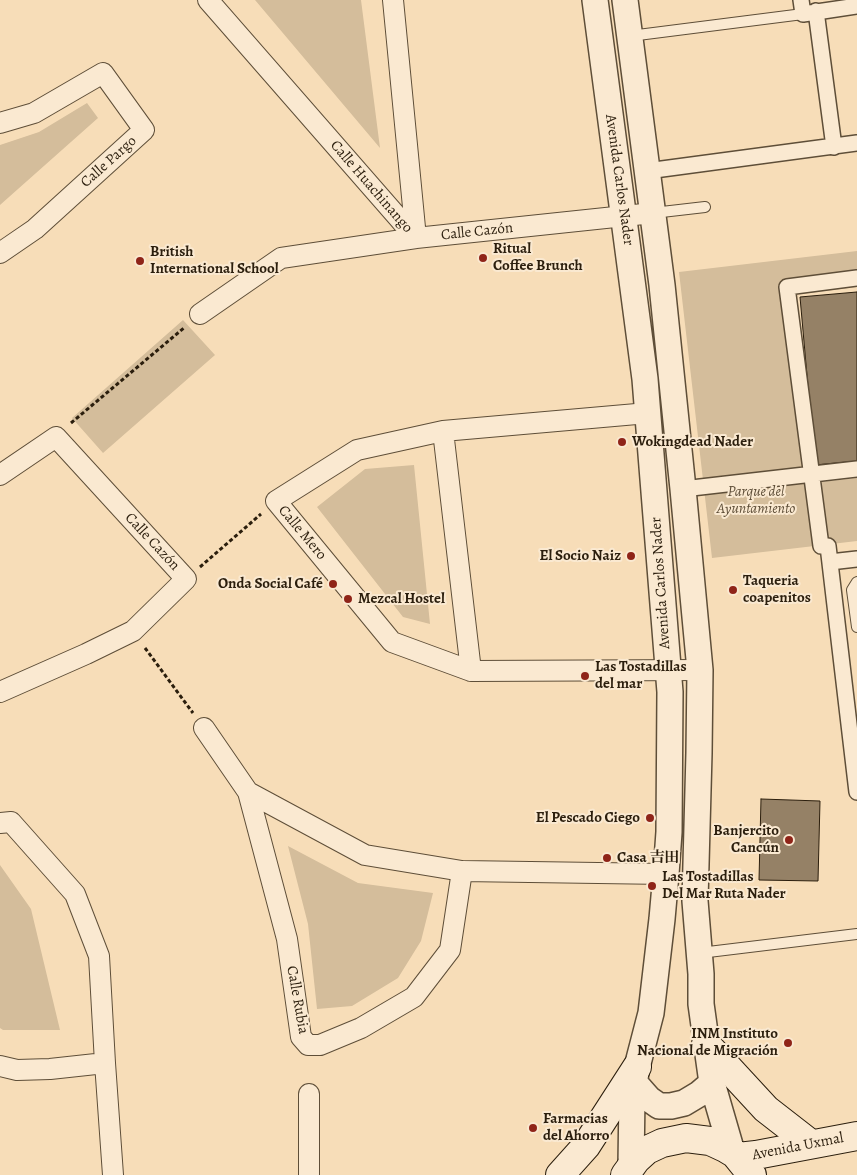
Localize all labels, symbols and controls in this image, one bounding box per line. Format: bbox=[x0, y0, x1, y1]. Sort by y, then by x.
street label: Avenida Carlos Nader bbox=[601, 113, 637, 247]
street label: Calle Pargo bbox=[77, 132, 141, 192]
street label: Calle Huachinango bbox=[326, 137, 416, 237]
street label: Calle Cazón bbox=[440, 219, 514, 245]
place label: Ritual Coffee Brunch bbox=[493, 240, 583, 275]
place label: British International School bbox=[150, 243, 279, 278]
marker: Ritual Coffee Brunch bbox=[477, 252, 489, 264]
marker: British International School bbox=[134, 255, 146, 267]
place label: Wokingdead Nader bbox=[632, 433, 753, 451]
marker: Wokingdead Nader bbox=[616, 436, 628, 448]
park label: Parque del Ayuntamiento bbox=[717, 483, 795, 518]
street label: Calle Mero bbox=[274, 502, 330, 564]
street label: Calle Cazón bbox=[121, 509, 183, 575]
street label: Avenida Carlos Nader bbox=[647, 516, 675, 650]
place label: El Socio Naiz bbox=[539, 547, 621, 565]
marker: El Socio Naiz bbox=[625, 550, 637, 562]
place label: Taqueria coapenitos bbox=[743, 572, 811, 607]
place label: Onda Social Café bbox=[218, 575, 323, 593]
marker: Onda Social Café bbox=[327, 578, 339, 590]
marker: Taqueria coapenitos bbox=[727, 584, 739, 596]
place label: Mezcal Hostel bbox=[358, 590, 445, 608]
marker: Mezcal Hostel bbox=[342, 593, 354, 605]
place label: Las Tostadillas del mar bbox=[595, 658, 687, 693]
marker: Las Tostadillas del mar bbox=[579, 670, 591, 682]
place label: El Pescado Ciego bbox=[536, 809, 640, 827]
marker: El Pescado Ciego bbox=[644, 812, 656, 824]
place label: Banjercito Cancún bbox=[713, 822, 779, 857]
marker: Banjercito Cancún bbox=[783, 834, 795, 846]
place label: Casa 吉田 bbox=[617, 849, 679, 867]
marker: Casa 吉田 bbox=[601, 852, 613, 864]
place label: Las Tostadillas Del Mar Ruta Nader bbox=[662, 868, 786, 903]
marker: Las Tostadillas Del Mar Ruta Nader bbox=[646, 880, 658, 892]
street label: Calle Rubia bbox=[282, 964, 312, 1036]
place label: INM Instituto Nacional de Migración bbox=[637, 1025, 778, 1060]
marker: INM Instituto Nacional de Migración bbox=[782, 1037, 794, 1049]
place label: Farmacias del Ahorro bbox=[543, 1110, 610, 1145]
marker: Farmacias del Ahorro bbox=[527, 1122, 539, 1134]
street label: Avenida Uxmal bbox=[751, 1129, 845, 1165]

